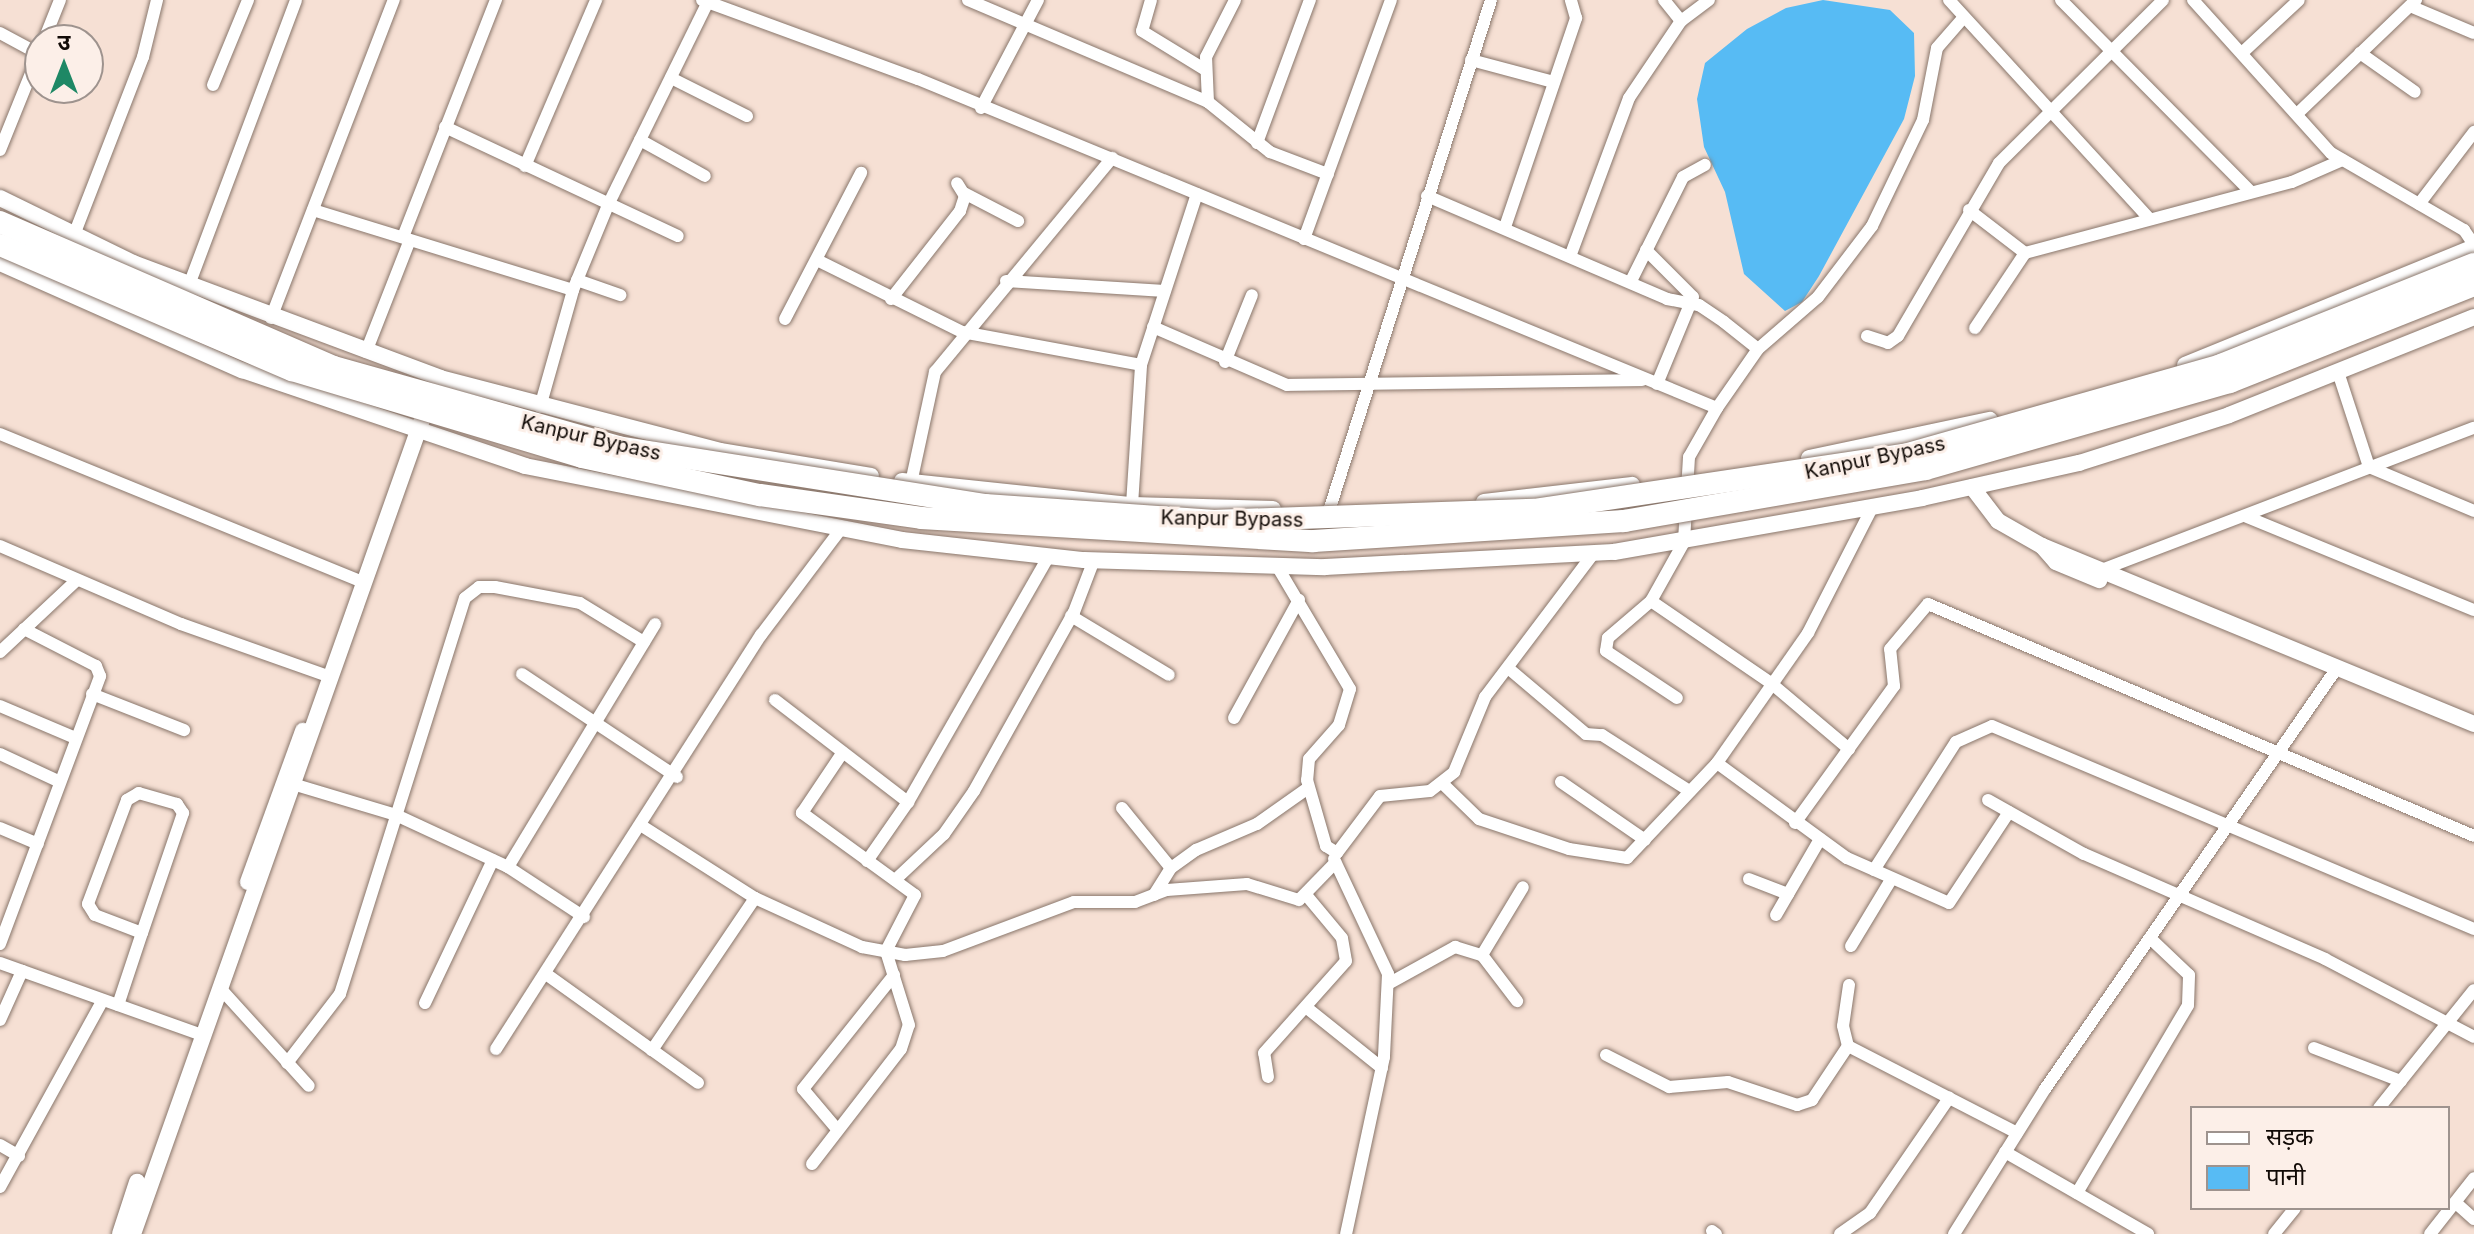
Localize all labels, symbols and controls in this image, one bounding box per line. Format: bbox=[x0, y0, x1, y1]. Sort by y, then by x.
north arrow bbox=[24, 24, 104, 104]
text: उ bbox=[58, 29, 70, 55]
street label: Kanpur Bypass bbox=[519, 410, 663, 466]
street label: Kanpur Bypass bbox=[1803, 431, 1947, 485]
street label: Kanpur Bypass bbox=[1160, 506, 1304, 532]
legend bbox=[2190, 1106, 2450, 1210]
text: सड़क bbox=[2266, 1122, 2314, 1151]
text: पानी bbox=[2266, 1162, 2305, 1191]

